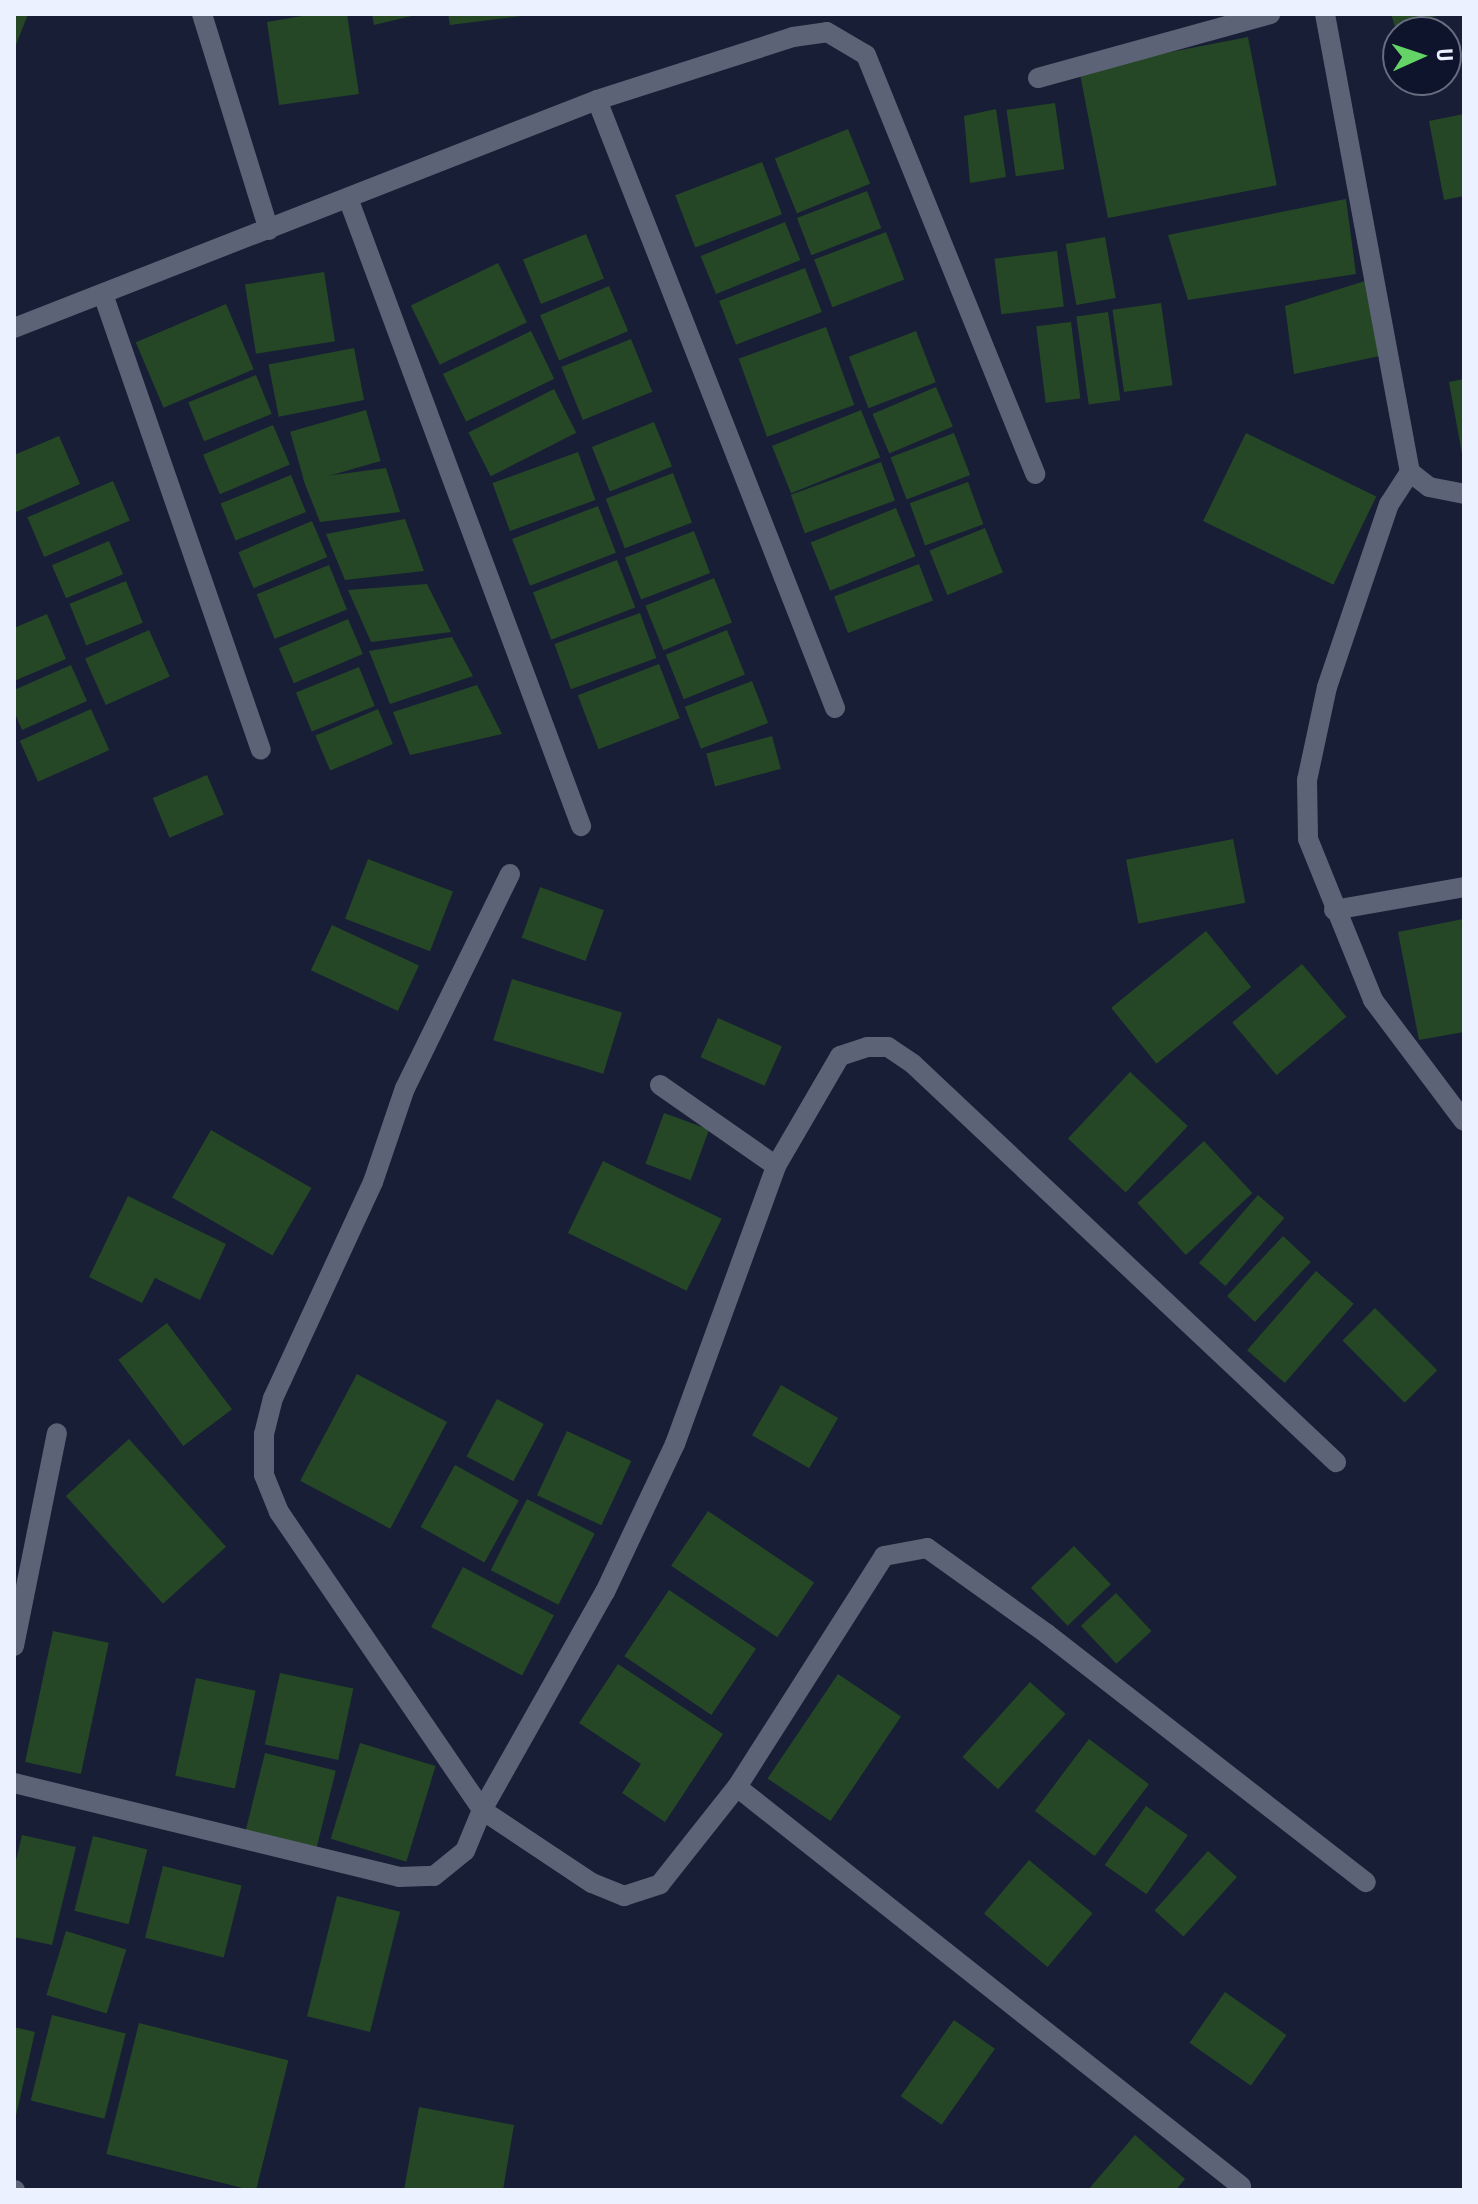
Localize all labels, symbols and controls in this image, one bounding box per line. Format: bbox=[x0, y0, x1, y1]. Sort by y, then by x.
north arrow bbox=[1382, 16, 1462, 96]
text: U bbox=[1432, 48, 1457, 62]

